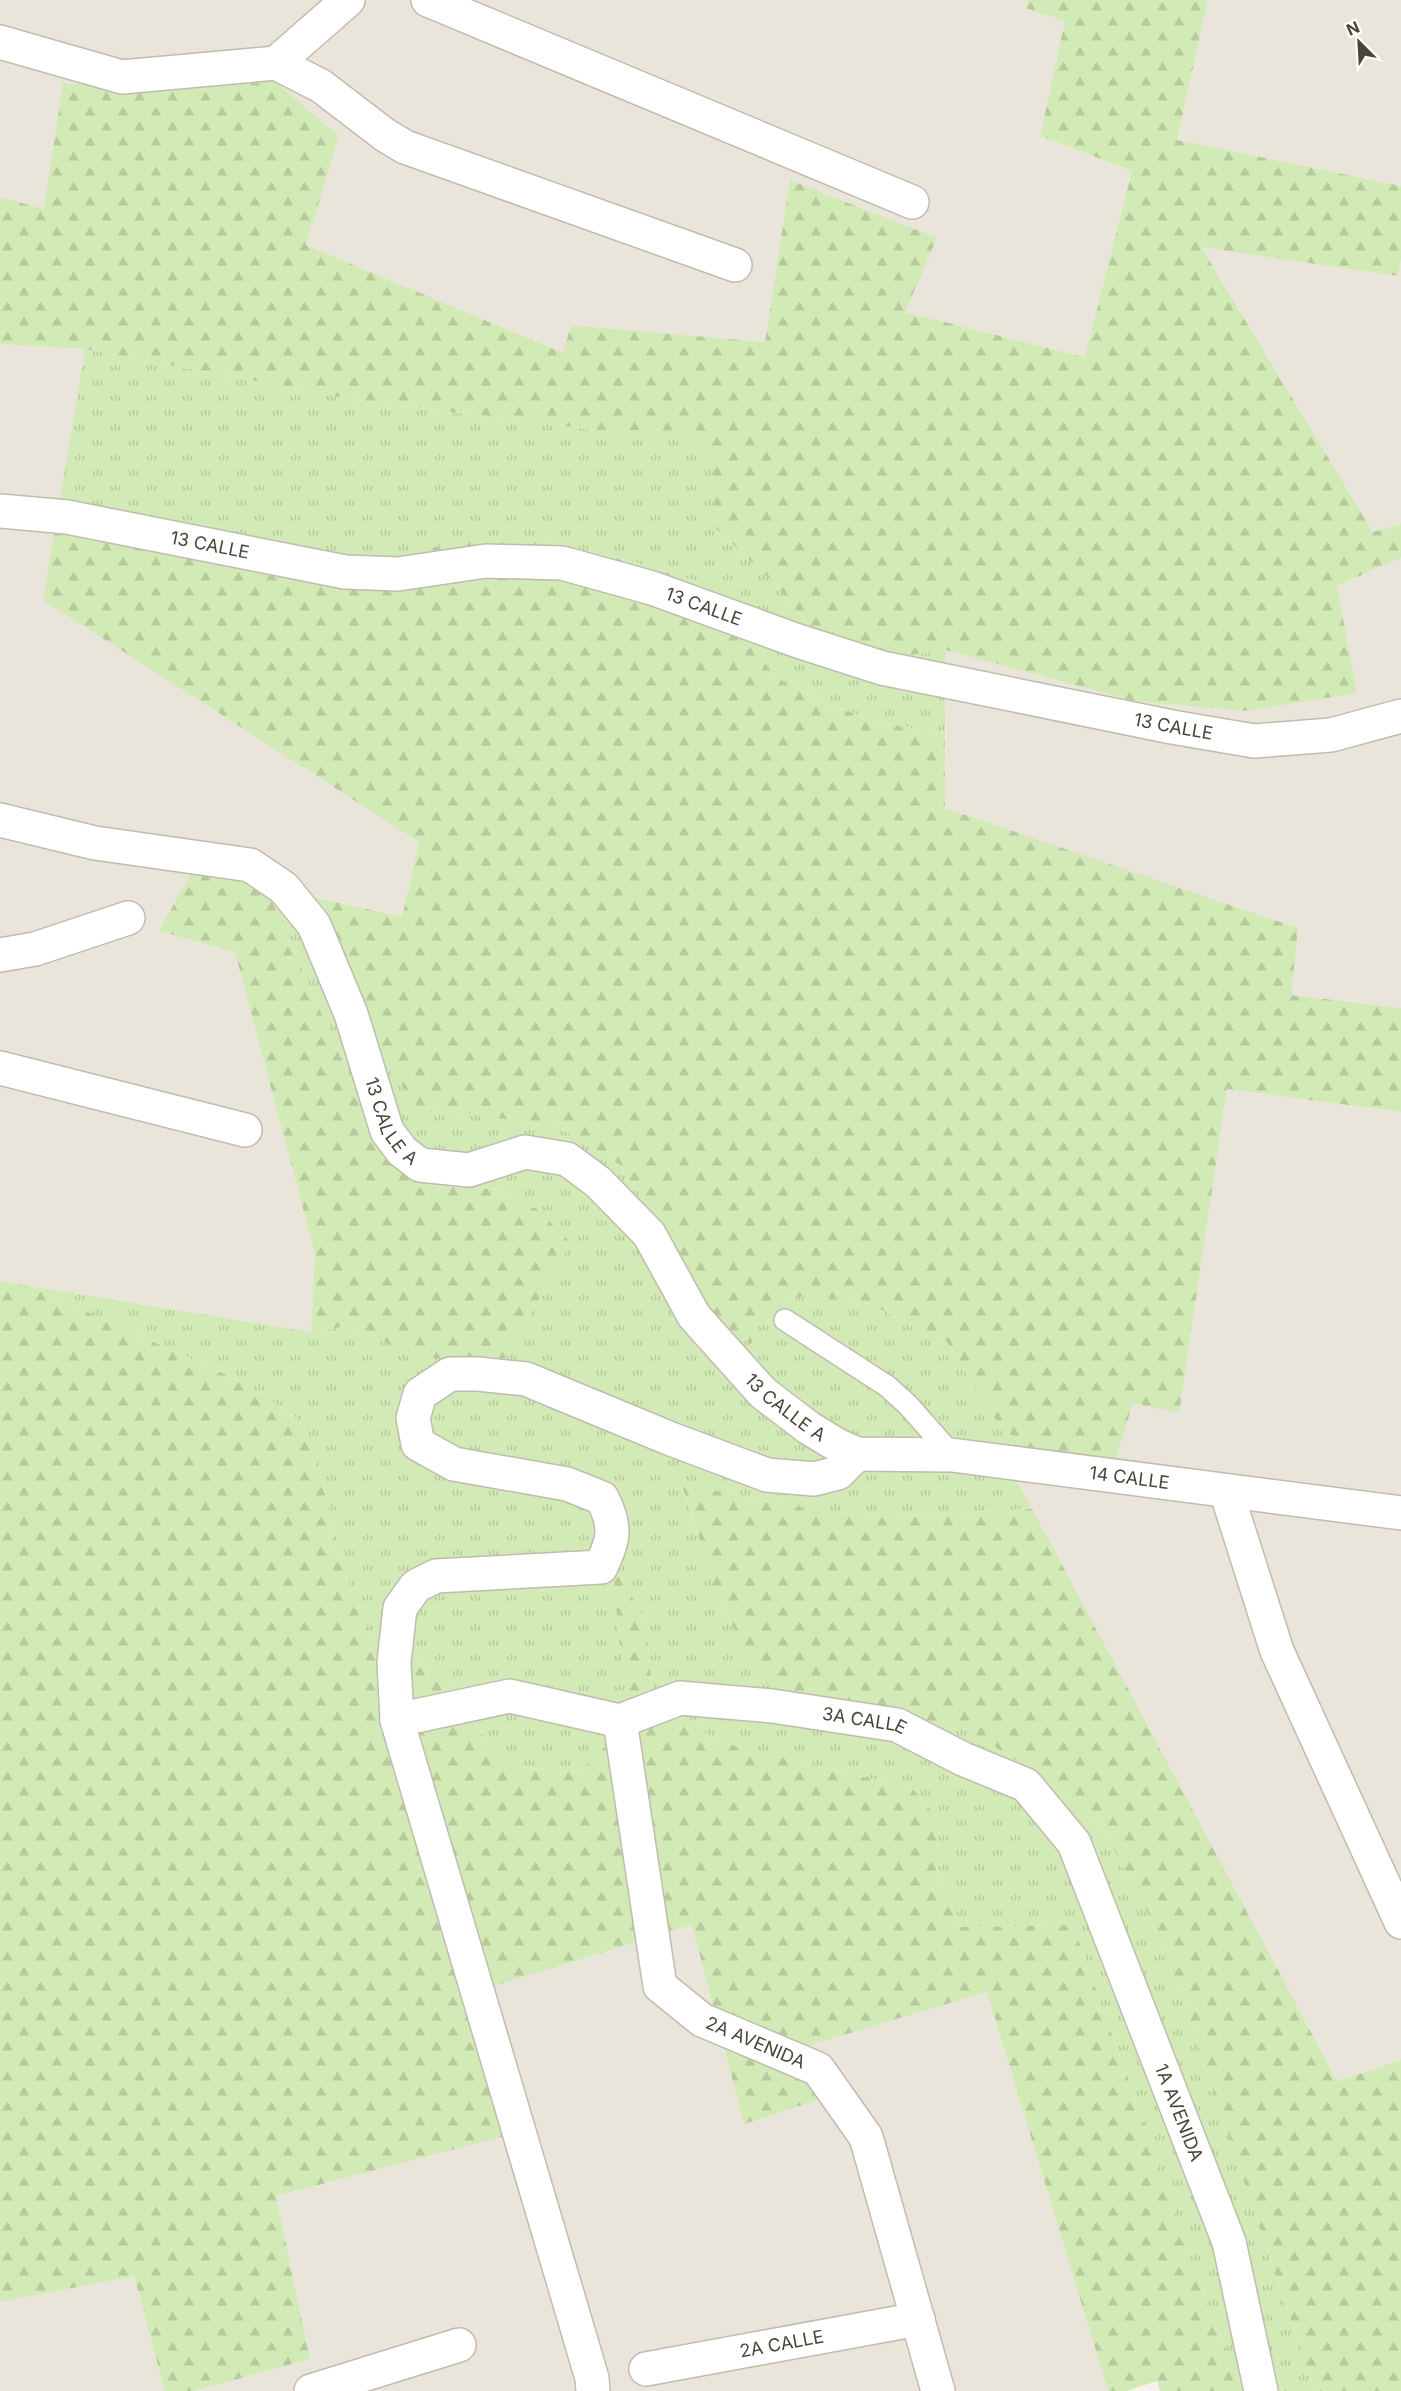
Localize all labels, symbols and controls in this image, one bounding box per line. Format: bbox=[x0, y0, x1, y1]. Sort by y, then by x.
north arrow bbox=[1329, 12, 1389, 72]
text: N bbox=[1343, 17, 1363, 40]
street label: 13 CALLE bbox=[169, 527, 251, 563]
street label: 13 CALLE bbox=[663, 583, 745, 630]
street label: 13 CALLE bbox=[1132, 709, 1215, 744]
street label: 13 CALLE A bbox=[361, 1075, 422, 1169]
street label: 13 CALLE A bbox=[741, 1369, 830, 1446]
street label: 14 CALLE bbox=[1088, 1462, 1171, 1493]
street label: 3A CALLE bbox=[821, 1703, 910, 1738]
street label: 2A AVENIDA bbox=[703, 2012, 809, 2072]
street label: 1A AVENIDA bbox=[1151, 2061, 1208, 2164]
street label: 2A CALLE bbox=[738, 2326, 825, 2362]

